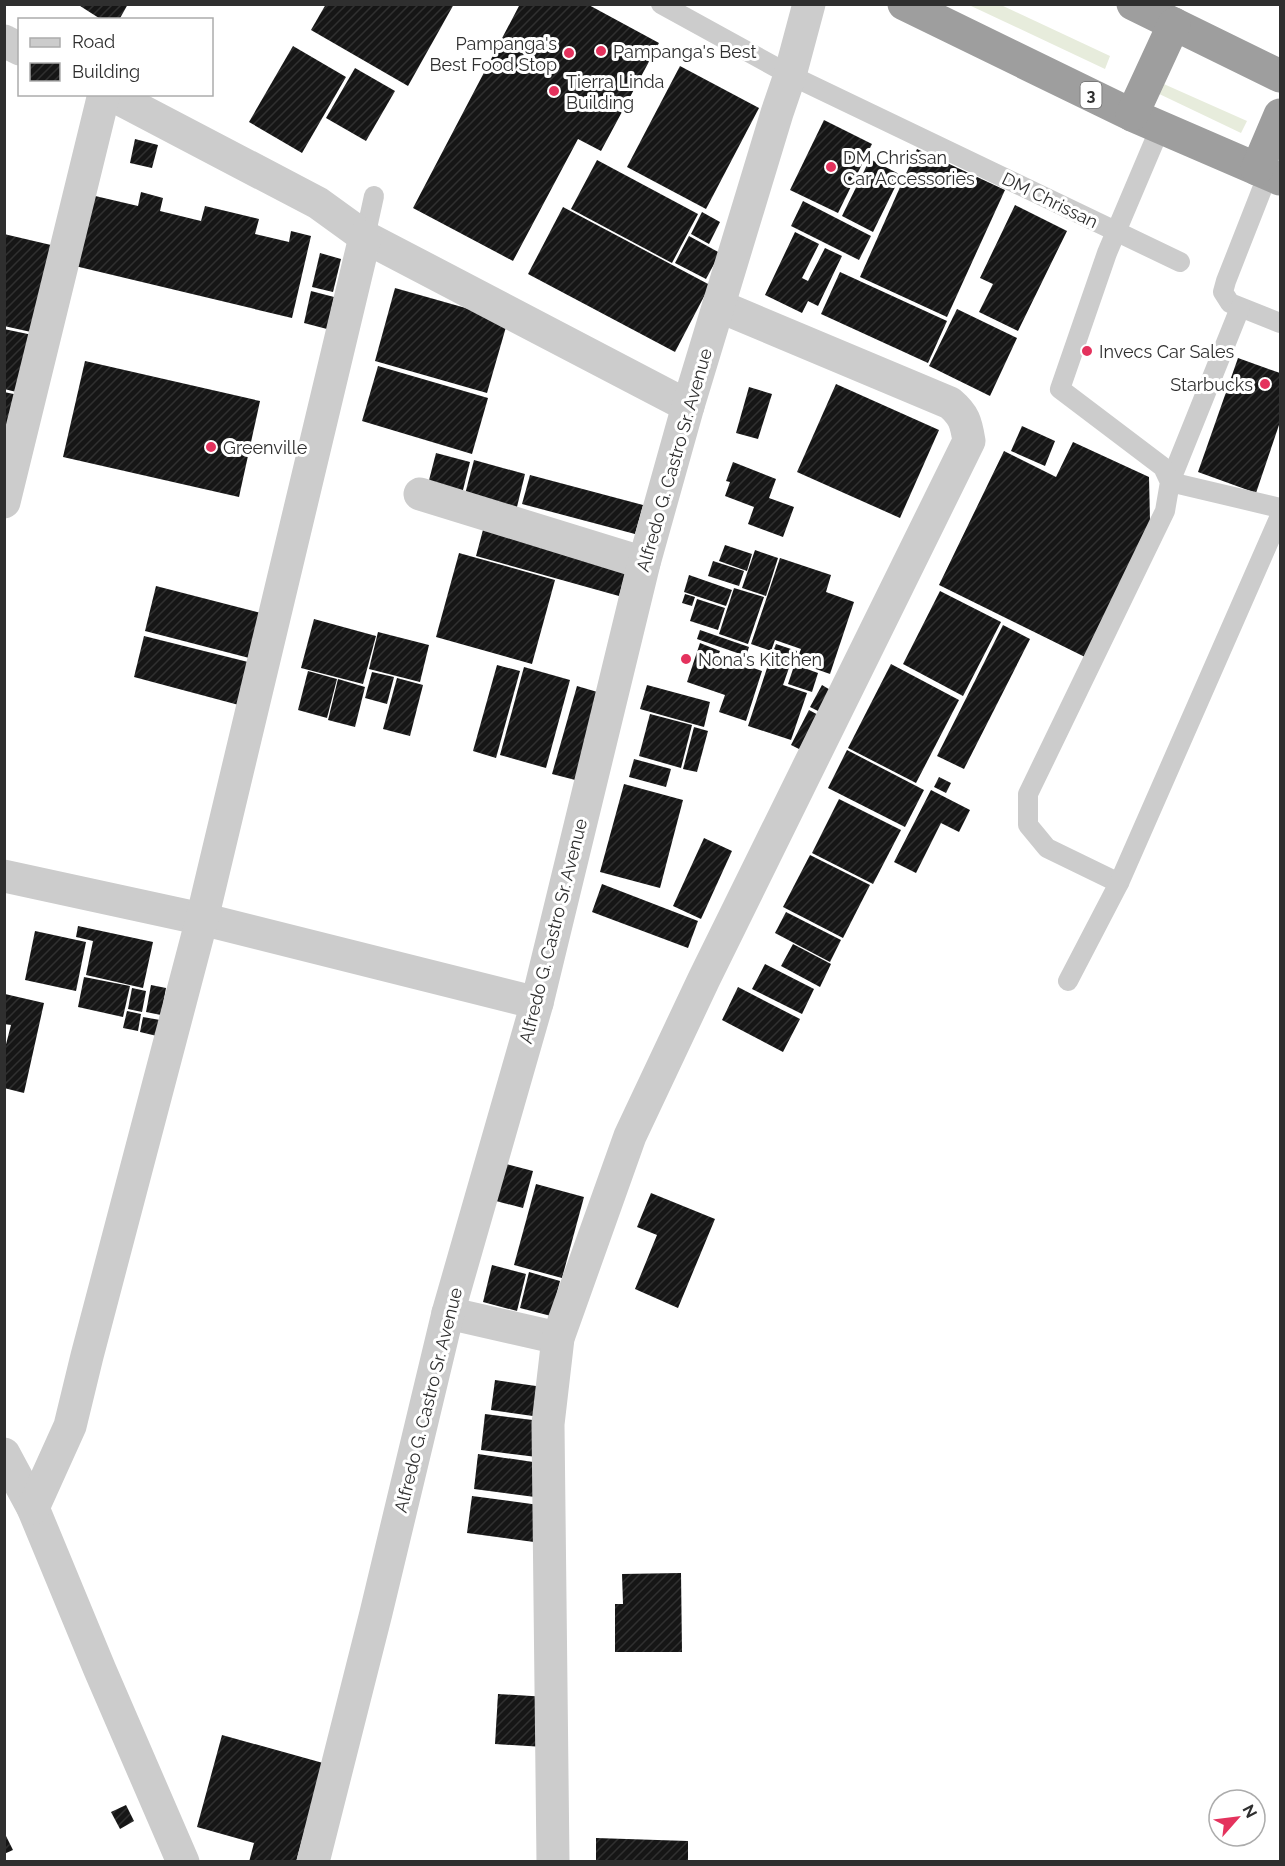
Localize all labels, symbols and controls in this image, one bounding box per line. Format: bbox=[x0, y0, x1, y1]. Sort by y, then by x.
legend bbox=[18, 18, 213, 96]
text: Road bbox=[72, 31, 115, 52]
place label: Pampanga's Best Food Stop bbox=[429, 33, 557, 75]
place label: Pampanga's Best bbox=[613, 41, 756, 62]
marker: Pampanga's Best bbox=[594, 44, 608, 58]
marker: Pampanga's Best Food Stop bbox=[562, 46, 576, 60]
text: Building bbox=[72, 61, 140, 82]
place label: Tierra Linda Building bbox=[566, 71, 664, 113]
road number: 3 bbox=[1080, 82, 1102, 108]
marker: Tierra Linda Building bbox=[547, 84, 561, 98]
place label: DM Chrissan Car Accessories bbox=[843, 147, 975, 189]
marker: DM Chrissan Car Accessories bbox=[824, 160, 838, 174]
street label: DM Chrissan bbox=[999, 168, 1101, 232]
place label: Invecs Car Sales bbox=[1099, 341, 1235, 362]
marker: Invecs Car Sales bbox=[1080, 344, 1094, 358]
street label: Alfredo G. Castro Sr. Avenue bbox=[632, 346, 716, 574]
place label: Starbucks bbox=[1170, 374, 1253, 395]
marker: Starbucks bbox=[1258, 377, 1272, 391]
place label: Greenville bbox=[223, 437, 308, 458]
marker: Greenville bbox=[204, 440, 218, 454]
place label: Nona's Kitchen bbox=[698, 649, 822, 670]
marker: Nona's Kitchen bbox=[679, 652, 693, 666]
street label: Alfredo G. Castro Sr. Avenue bbox=[515, 816, 591, 1046]
street label: Alfredo G. Castro Sr. Avenue bbox=[390, 1285, 466, 1515]
north arrow bbox=[1207, 1788, 1267, 1848]
text: N bbox=[1239, 1801, 1261, 1821]

